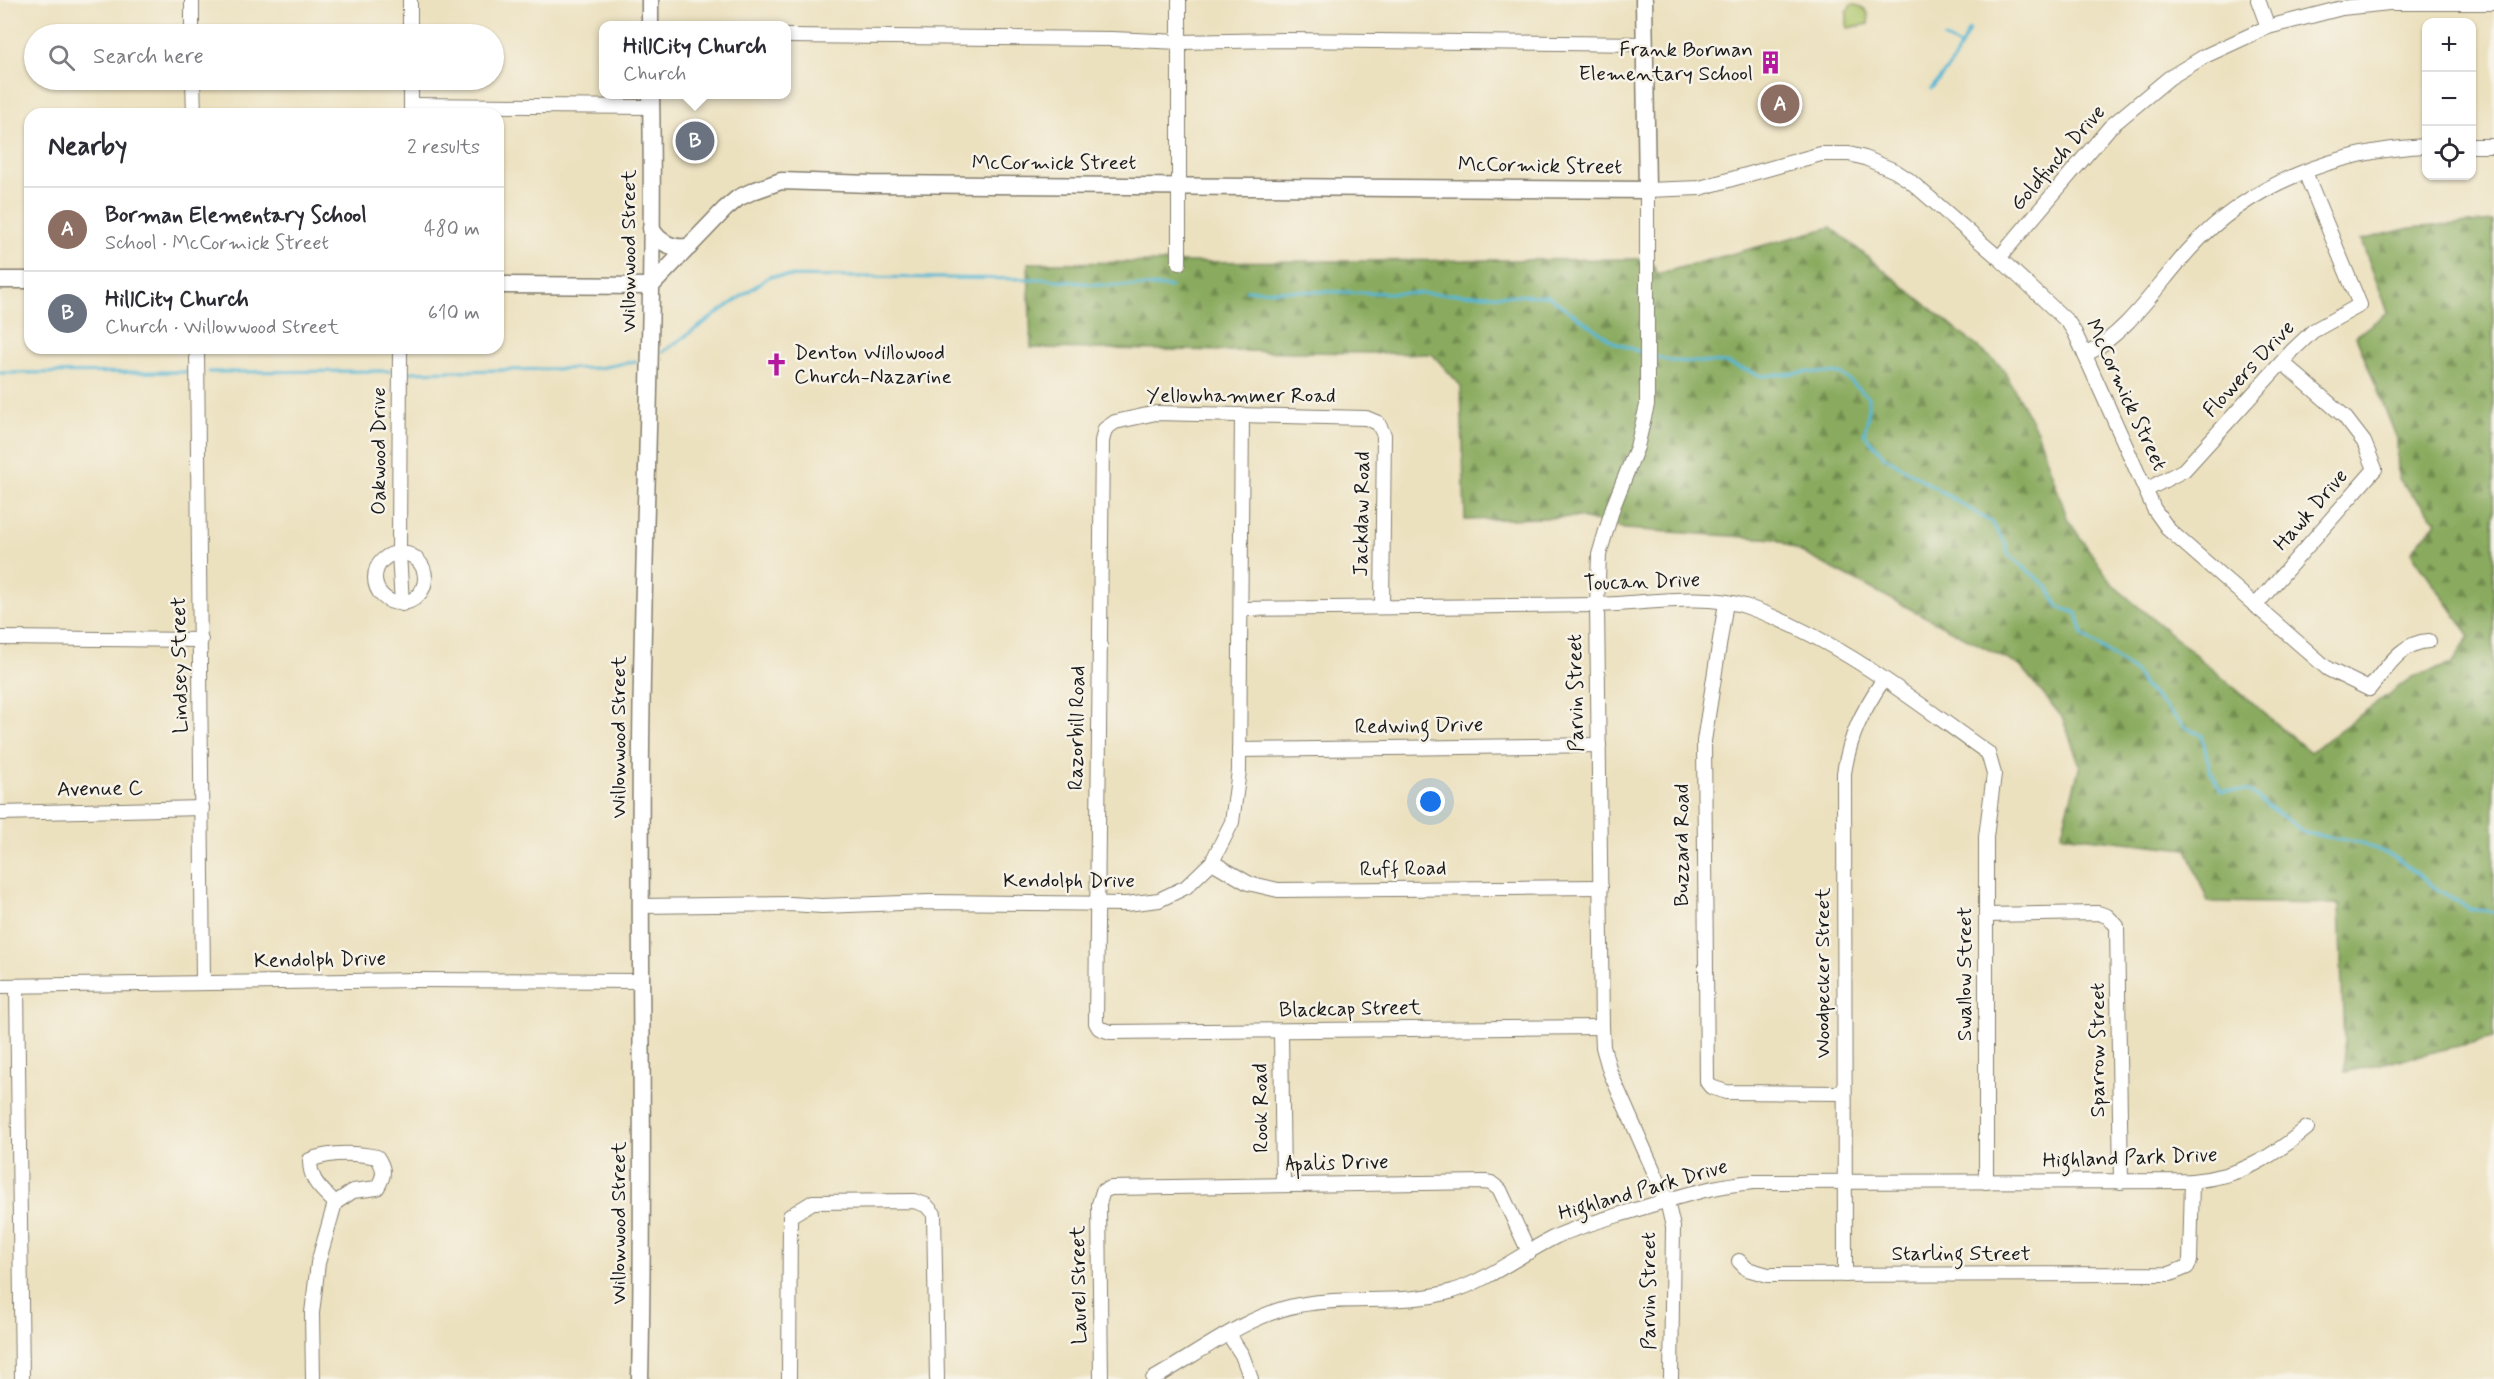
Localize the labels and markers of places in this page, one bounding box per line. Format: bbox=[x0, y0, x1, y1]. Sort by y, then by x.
place label: Frank Borman Elementary School bbox=[1578, 36, 1753, 88]
building icon: Frank Borman Elementary School bbox=[1758, 49, 1784, 75]
pin: A bbox=[1760, 82, 1800, 126]
pin: B bbox=[676, 118, 714, 164]
place label: Denton Willowood Church-Nazarine bbox=[794, 339, 952, 391]
church icon: Denton Willowood Church-Nazarine bbox=[763, 352, 789, 378]

